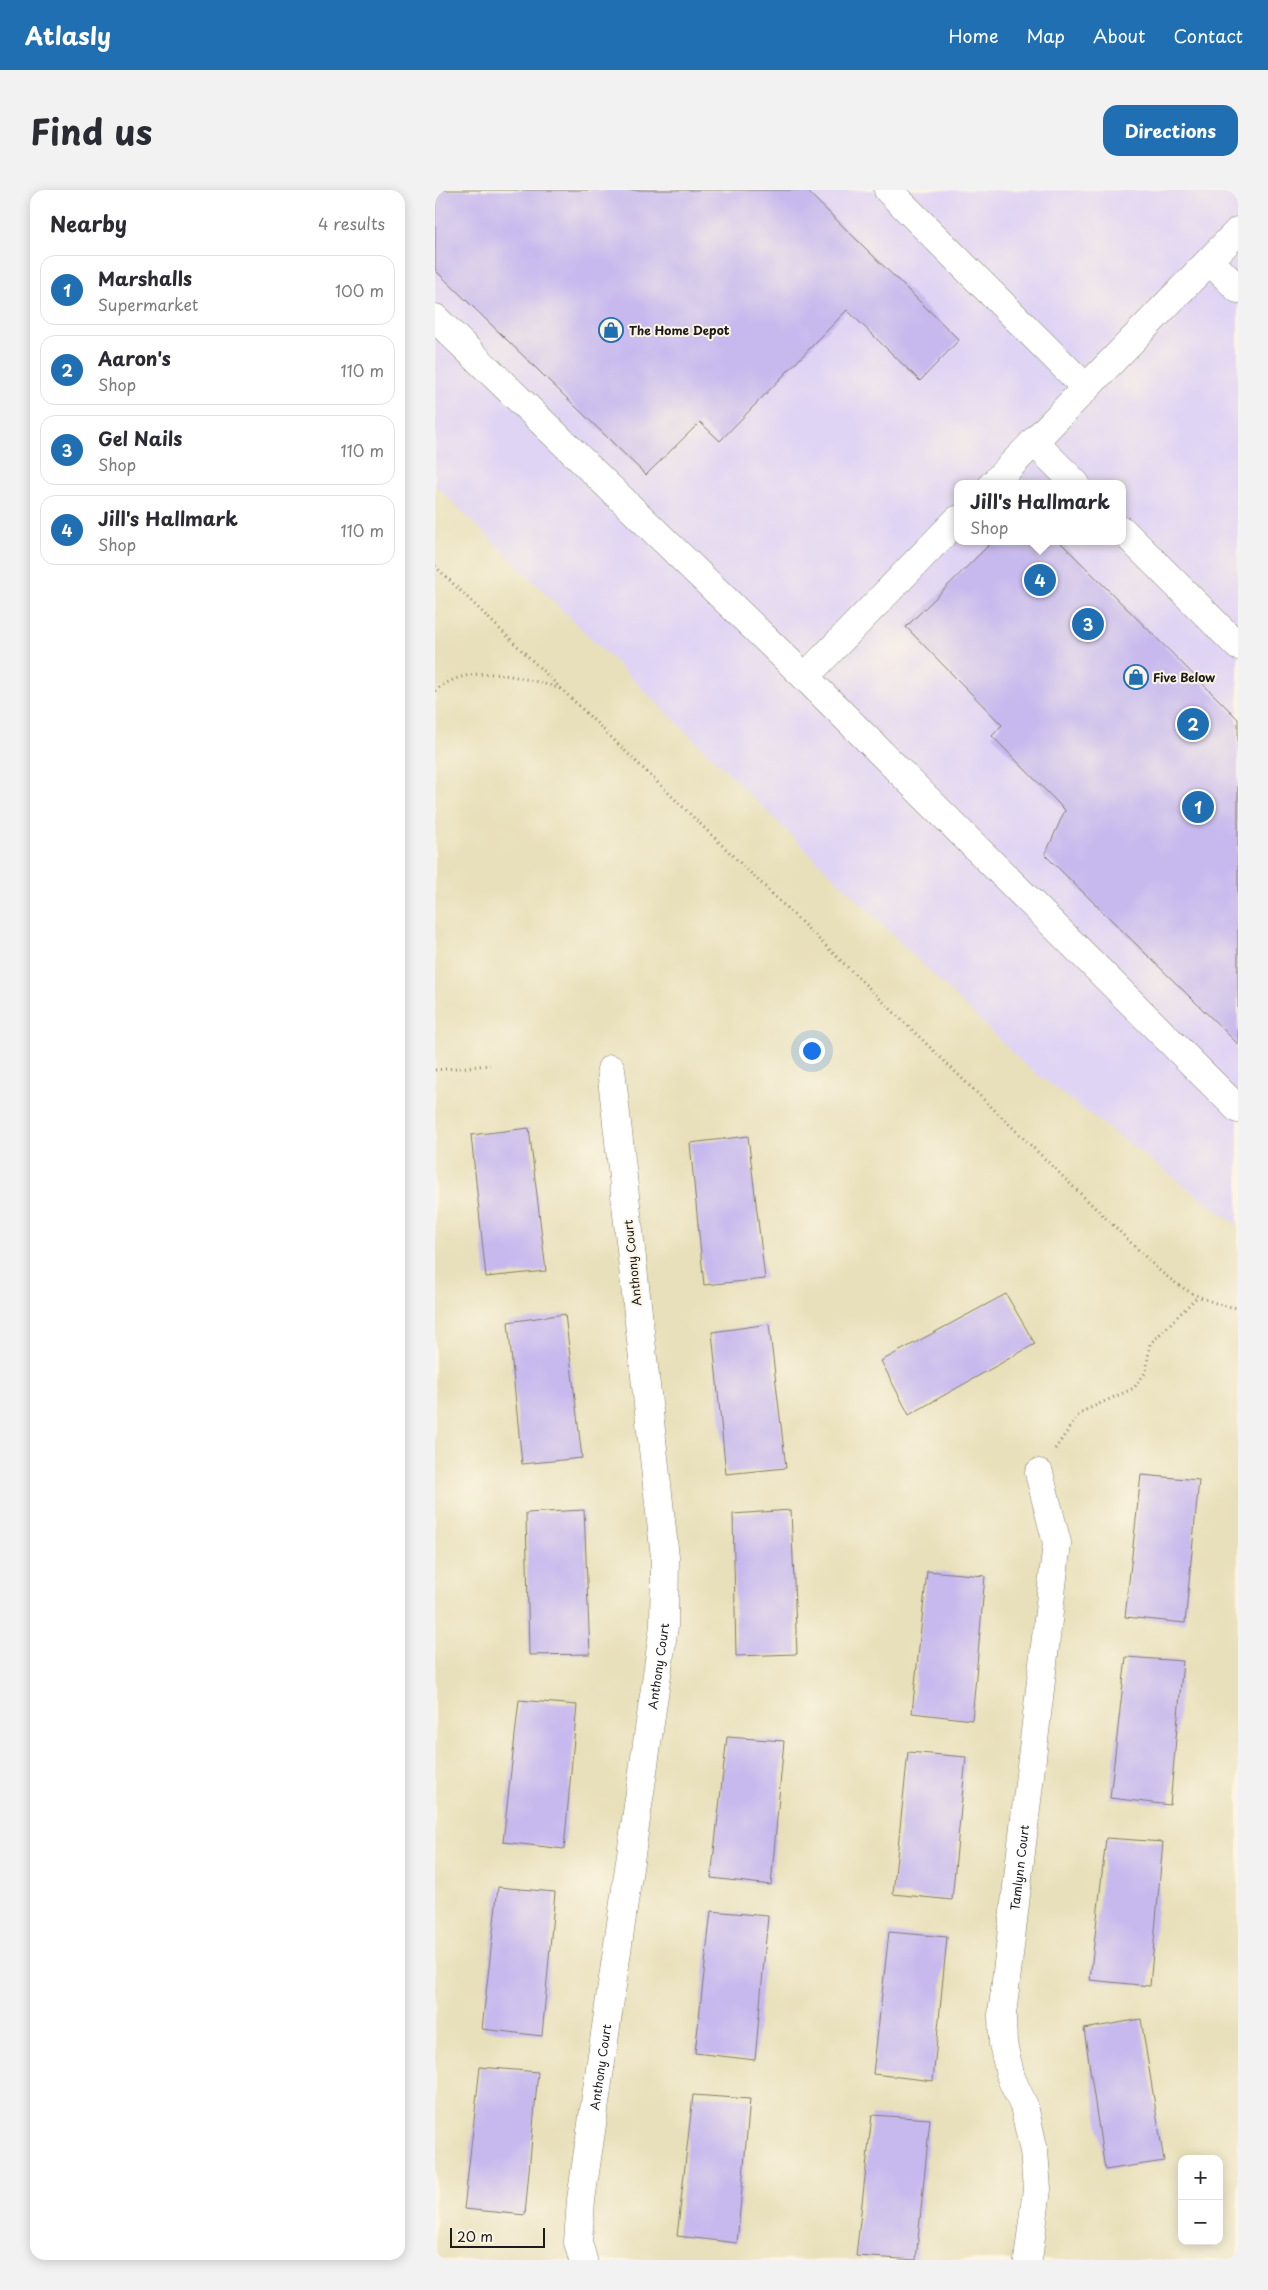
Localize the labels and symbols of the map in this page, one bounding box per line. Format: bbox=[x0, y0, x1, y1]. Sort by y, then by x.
shop icon: The Home Depot bbox=[598, 317, 624, 343]
place label: The Home Depot bbox=[629, 321, 730, 339]
pin: 4 bbox=[1024, 561, 1056, 599]
pin: 3 bbox=[1072, 605, 1104, 643]
shop icon: Five Below bbox=[1123, 664, 1149, 690]
place label: Five Below bbox=[1153, 668, 1215, 686]
pin: 2 bbox=[1177, 705, 1209, 743]
pin: 1 bbox=[1182, 788, 1214, 826]
your location bbox=[799, 1038, 825, 1064]
street label: Anthony Court bbox=[619, 1219, 645, 1307]
street label: Anthony Court bbox=[643, 1623, 673, 1711]
street label: Tamlynn Court bbox=[1005, 1824, 1033, 1911]
street label: Anthony Court bbox=[585, 2023, 615, 2111]
scale bar bbox=[450, 2225, 545, 2248]

